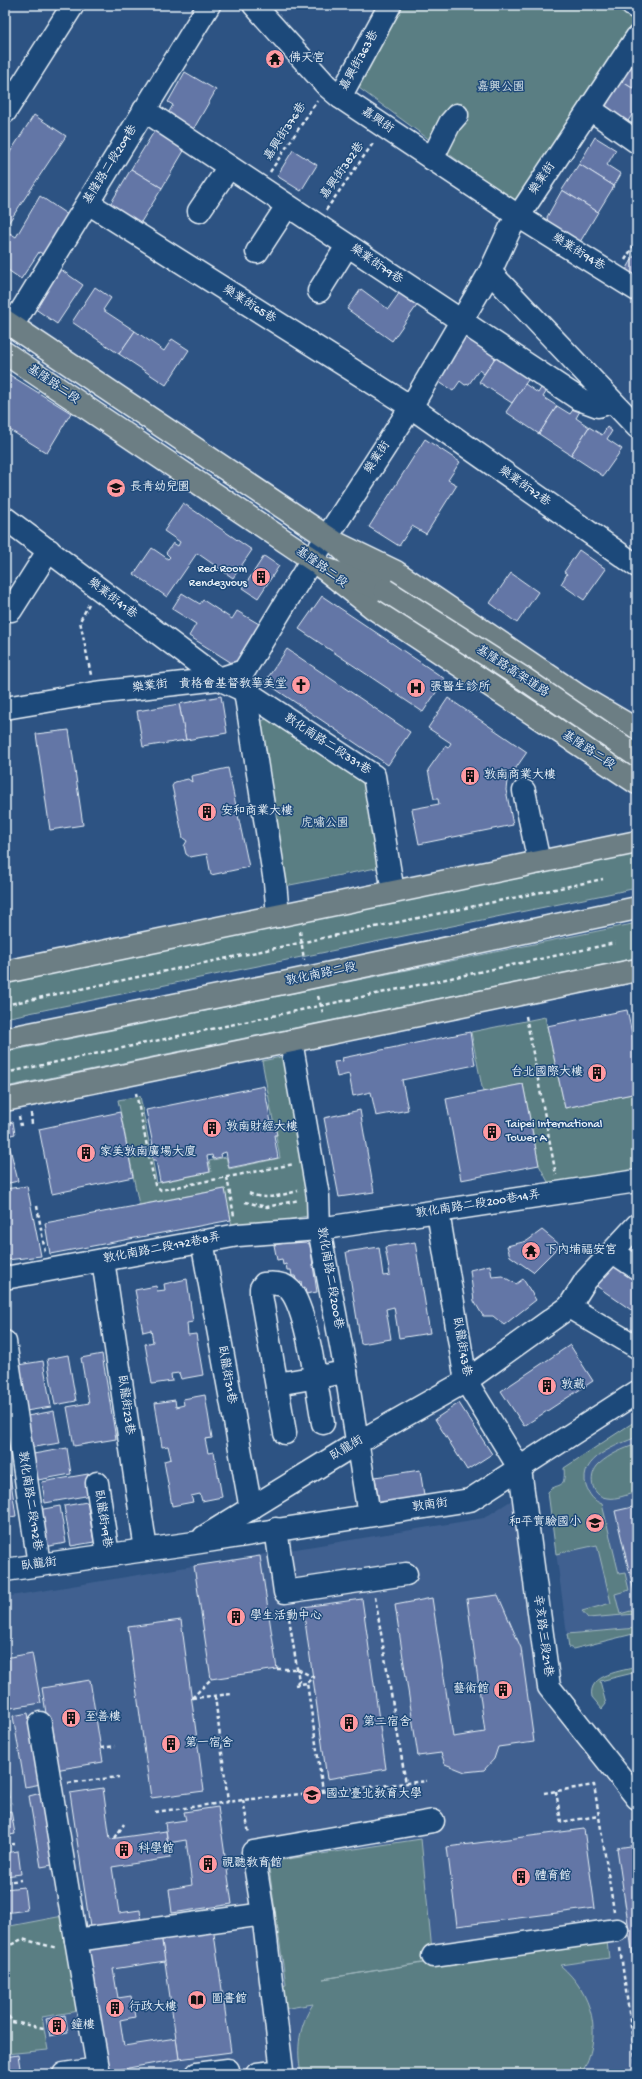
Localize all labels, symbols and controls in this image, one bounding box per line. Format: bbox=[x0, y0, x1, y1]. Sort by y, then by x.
street label: 嘉興街363巷 bbox=[337, 28, 382, 93]
temple icon: 佛天宮 bbox=[264, 48, 286, 70]
place label: 佛天宮 bbox=[289, 51, 325, 66]
park label: 嘉興公園 bbox=[477, 80, 525, 95]
street label: 嘉興街376巷 bbox=[261, 100, 310, 164]
street label: 嘉興街 bbox=[358, 104, 396, 137]
street label: 基隆路二段209巷 bbox=[80, 122, 141, 207]
street label: 嘉興街382巷 bbox=[317, 139, 368, 202]
street label: 樂業街 bbox=[525, 159, 559, 198]
street label: 樂業街94巷 bbox=[549, 230, 608, 274]
street label: 樂業街79巷 bbox=[347, 241, 406, 288]
street label: 樂業街65巷 bbox=[220, 281, 279, 327]
street label: 基隆路二段 bbox=[24, 362, 82, 408]
street label: 樂業街 bbox=[361, 438, 394, 477]
street label: 樂業街72巷 bbox=[495, 462, 554, 510]
school or university icon: 長青幼兒園 bbox=[105, 477, 127, 499]
place label: 長青幼兒園 bbox=[130, 480, 190, 495]
street label: 基隆路二段 bbox=[293, 544, 350, 591]
place label: Red Room Rendezvous bbox=[189, 563, 248, 591]
building icon: Red Room Rendezvous bbox=[250, 566, 272, 588]
street label: 樂業街41巷 bbox=[84, 574, 141, 622]
street label: 基隆路高架道路 bbox=[473, 642, 552, 701]
church icon: 貴格會基督教華美堂 bbox=[290, 674, 312, 696]
street label: 樂業街 bbox=[131, 676, 169, 696]
place label: 貴格會基督教華美堂 bbox=[179, 676, 287, 692]
hospital icon: 張醫生診所 bbox=[405, 677, 427, 699]
place label: 張醫生診所 bbox=[430, 680, 491, 695]
street label: 敦化南路二段331巷 bbox=[281, 710, 374, 778]
street label: 基隆路二段 bbox=[559, 728, 618, 773]
building icon: 敦南商業大樓 bbox=[459, 765, 481, 787]
place label: 敦南商業大樓 bbox=[484, 767, 556, 783]
building icon: 安和商業大樓 bbox=[196, 801, 218, 823]
place label: 安和商業大樓 bbox=[221, 803, 293, 819]
park label: 虎嘯公園 bbox=[301, 816, 349, 831]
street label: 敦化南路二段 bbox=[284, 959, 358, 989]
building icon: 台北國際大樓 bbox=[586, 1062, 608, 1084]
place label: 台北國際大樓 bbox=[511, 1065, 583, 1080]
building icon: 敦南財經大樓 bbox=[201, 1117, 223, 1139]
place label: Taipei International Tower A bbox=[505, 1118, 603, 1146]
place label: 敦南財經大樓 bbox=[226, 1119, 298, 1135]
building icon: Taipei International Tower A bbox=[481, 1121, 503, 1143]
building icon: 家美敦南廣場大廈 bbox=[75, 1142, 97, 1164]
place label: 家美敦南廣場大廈 bbox=[100, 1144, 196, 1160]
street label: 敦化南路二段200巷14弄 bbox=[414, 1186, 541, 1222]
street label: 敦化南路二段200巷 bbox=[313, 1225, 347, 1330]
street label: 敦化南路二段172巷8弄 bbox=[102, 1229, 222, 1267]
temple icon: 下內埔福安宮 bbox=[520, 1240, 542, 1262]
place label: 下內埔福安宮 bbox=[545, 1243, 617, 1258]
street label: 臥龍街43巷 bbox=[449, 1316, 474, 1378]
street label: 臥龍街31巷 bbox=[214, 1345, 239, 1405]
street label: 臥龍街23巷 bbox=[114, 1374, 137, 1436]
building icon: 敦藏 bbox=[536, 1375, 558, 1397]
place label: 敦藏 bbox=[561, 1377, 585, 1393]
street label: 臥龍街 bbox=[327, 1433, 366, 1464]
street label: 敦化南路二段172巷 bbox=[14, 1450, 46, 1552]
street label: 臥龍街19巷 bbox=[90, 1489, 115, 1549]
street label: 敦南街 bbox=[411, 1495, 449, 1515]
school or university icon: 和平實驗國小 bbox=[584, 1512, 606, 1534]
place label: 和平實驗國小 bbox=[509, 1515, 581, 1530]
street label: 臥龍街 bbox=[20, 1555, 58, 1574]
street label: 辛亥路三段21巷 bbox=[529, 1594, 557, 1678]
building icon: 學生活動中心 bbox=[225, 1606, 247, 1628]
place label: 學生活動中心 bbox=[250, 1608, 322, 1624]
building icon: 藝術館 bbox=[492, 1679, 514, 1701]
place label: 藝術館 bbox=[453, 1681, 489, 1697]
building icon: 至善樓 bbox=[60, 1707, 82, 1729]
place label: 至善樓 bbox=[85, 1710, 121, 1725]
building icon: 第二宿舍 bbox=[338, 1712, 360, 1734]
place label: 第二宿舍 bbox=[363, 1715, 411, 1730]
building icon: 第一宿舍 bbox=[160, 1733, 182, 1755]
place label: 第一宿舍 bbox=[185, 1736, 233, 1751]
school or university icon: 國立臺北教育大學 bbox=[301, 1784, 323, 1806]
place label: 國立臺北教育大學 bbox=[326, 1786, 422, 1802]
building icon: 科學館 bbox=[113, 1839, 135, 1861]
place label: 科學館 bbox=[138, 1841, 174, 1857]
building icon: 視聽教育館 bbox=[197, 1853, 219, 1875]
place label: 視聽教育館 bbox=[222, 1855, 282, 1871]
building icon: 體育館 bbox=[510, 1866, 532, 1888]
place label: 體育館 bbox=[535, 1868, 571, 1884]
library icon: 圖書館 bbox=[186, 1989, 208, 2011]
place label: 圖書館 bbox=[211, 1991, 247, 2007]
building icon: 行政大樓 bbox=[104, 1997, 126, 2019]
place label: 行政大樓 bbox=[129, 2000, 177, 2015]
building icon: 鐘樓 bbox=[46, 2015, 68, 2037]
place label: 鐘樓 bbox=[71, 2018, 95, 2033]

